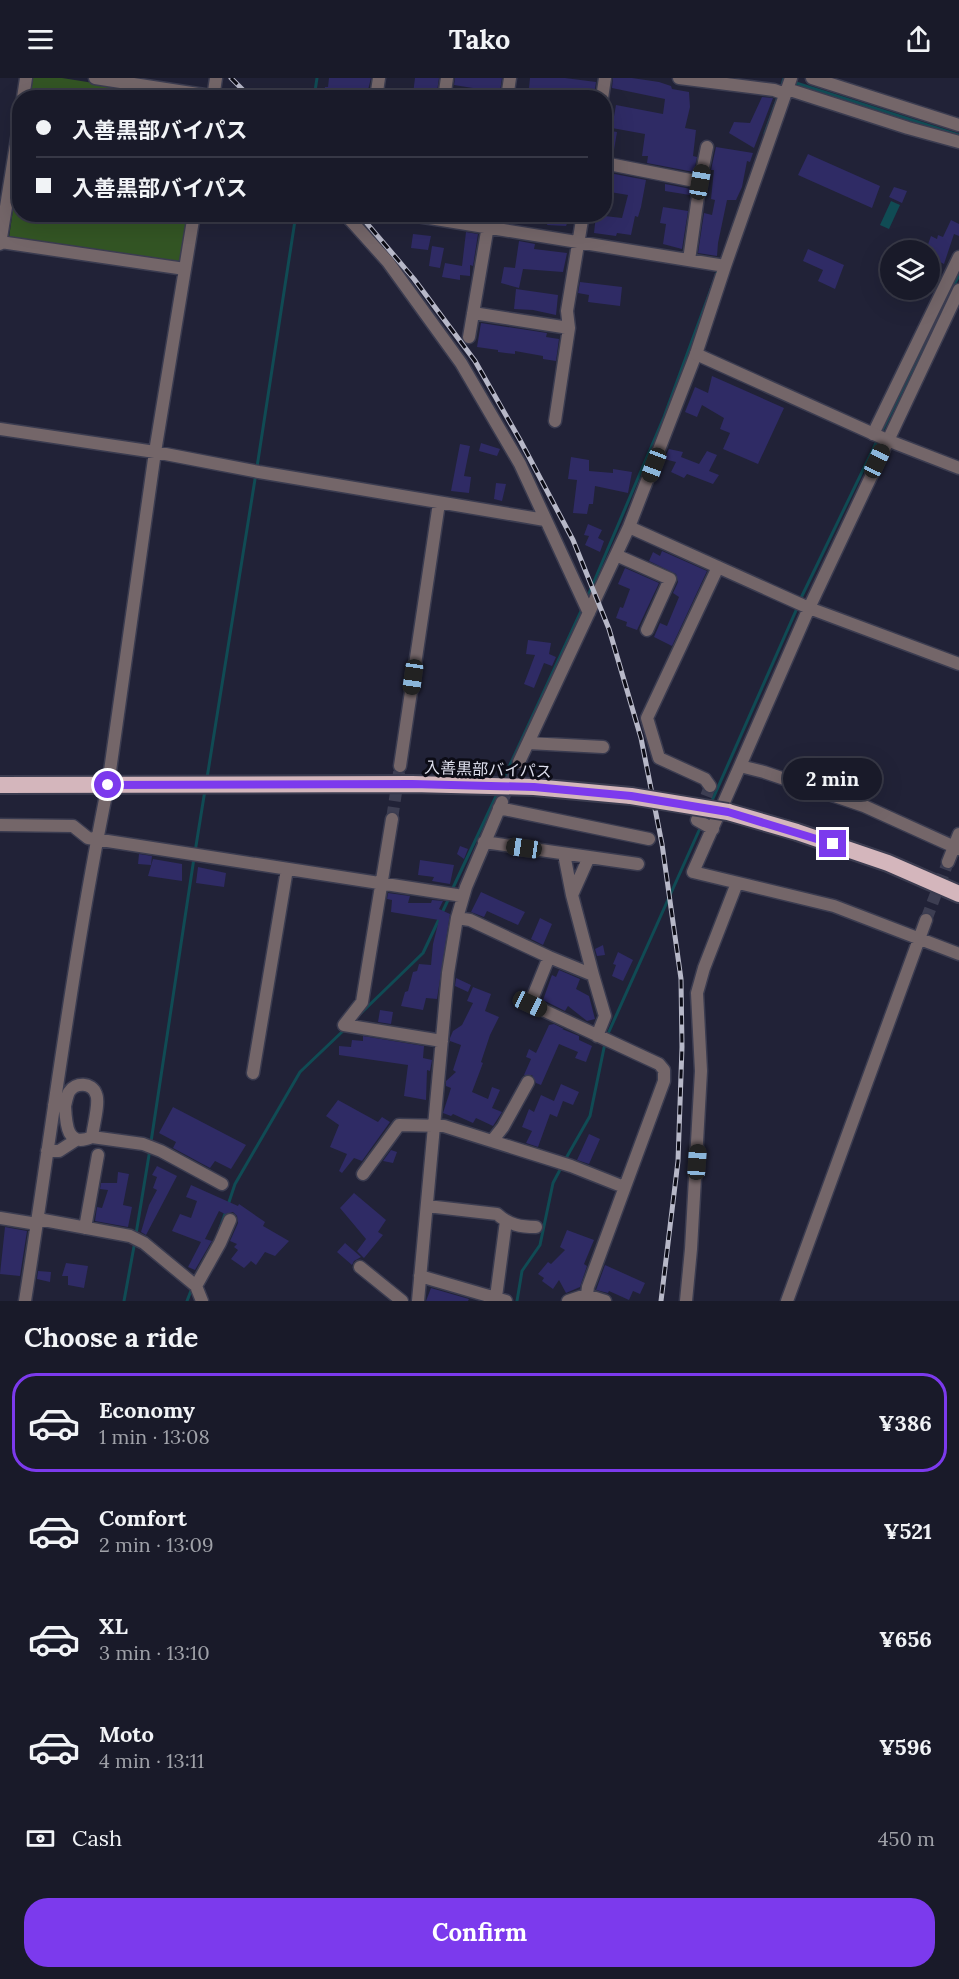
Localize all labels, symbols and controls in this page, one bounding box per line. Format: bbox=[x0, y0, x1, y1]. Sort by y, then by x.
text: Tako bbox=[449, 22, 510, 56]
icon: menu bbox=[24, 23, 57, 56]
icon: share bbox=[902, 23, 935, 56]
text: 入善黒部バイパス bbox=[72, 116, 248, 144]
car bbox=[688, 163, 712, 201]
text: 入善黒部バイパス bbox=[72, 174, 248, 202]
map controls bbox=[880, 240, 940, 300]
button: layers bbox=[880, 240, 940, 300]
car bbox=[861, 441, 893, 481]
car bbox=[639, 445, 669, 485]
car bbox=[402, 658, 424, 696]
street label: 入善黒部バイパス bbox=[424, 757, 552, 781]
callout: 2 min bbox=[784, 757, 882, 799]
text: 2 min bbox=[806, 766, 859, 791]
route start bbox=[94, 771, 121, 798]
route end bbox=[819, 830, 846, 857]
car bbox=[505, 837, 543, 859]
car bbox=[510, 988, 550, 1020]
car bbox=[687, 1143, 707, 1181]
text: Choose a ride bbox=[24, 1320, 198, 1354]
icon: car bbox=[27, 1396, 81, 1450]
text: Economy bbox=[99, 1396, 195, 1424]
text: ¥386 bbox=[879, 1409, 932, 1437]
text: 1 min · 13:08 bbox=[99, 1424, 210, 1449]
icon: car bbox=[27, 1504, 81, 1558]
text: Comfort bbox=[99, 1504, 187, 1532]
text: ¥521 bbox=[884, 1517, 932, 1545]
text: 2 min · 13:09 bbox=[99, 1532, 214, 1557]
icon: car bbox=[27, 1612, 81, 1666]
text: XL bbox=[99, 1612, 128, 1640]
text: ¥656 bbox=[879, 1625, 932, 1653]
text: 3 min · 13:10 bbox=[99, 1640, 210, 1665]
icon: car bbox=[27, 1720, 81, 1774]
text: Moto bbox=[99, 1720, 154, 1748]
text: ¥596 bbox=[879, 1733, 932, 1761]
text: 4 min · 13:11 bbox=[99, 1748, 204, 1773]
icon: cash bbox=[24, 1822, 57, 1855]
text: Cash bbox=[72, 1824, 122, 1852]
text: 450 m bbox=[878, 1826, 935, 1851]
button: Confirm bbox=[24, 1898, 935, 1967]

